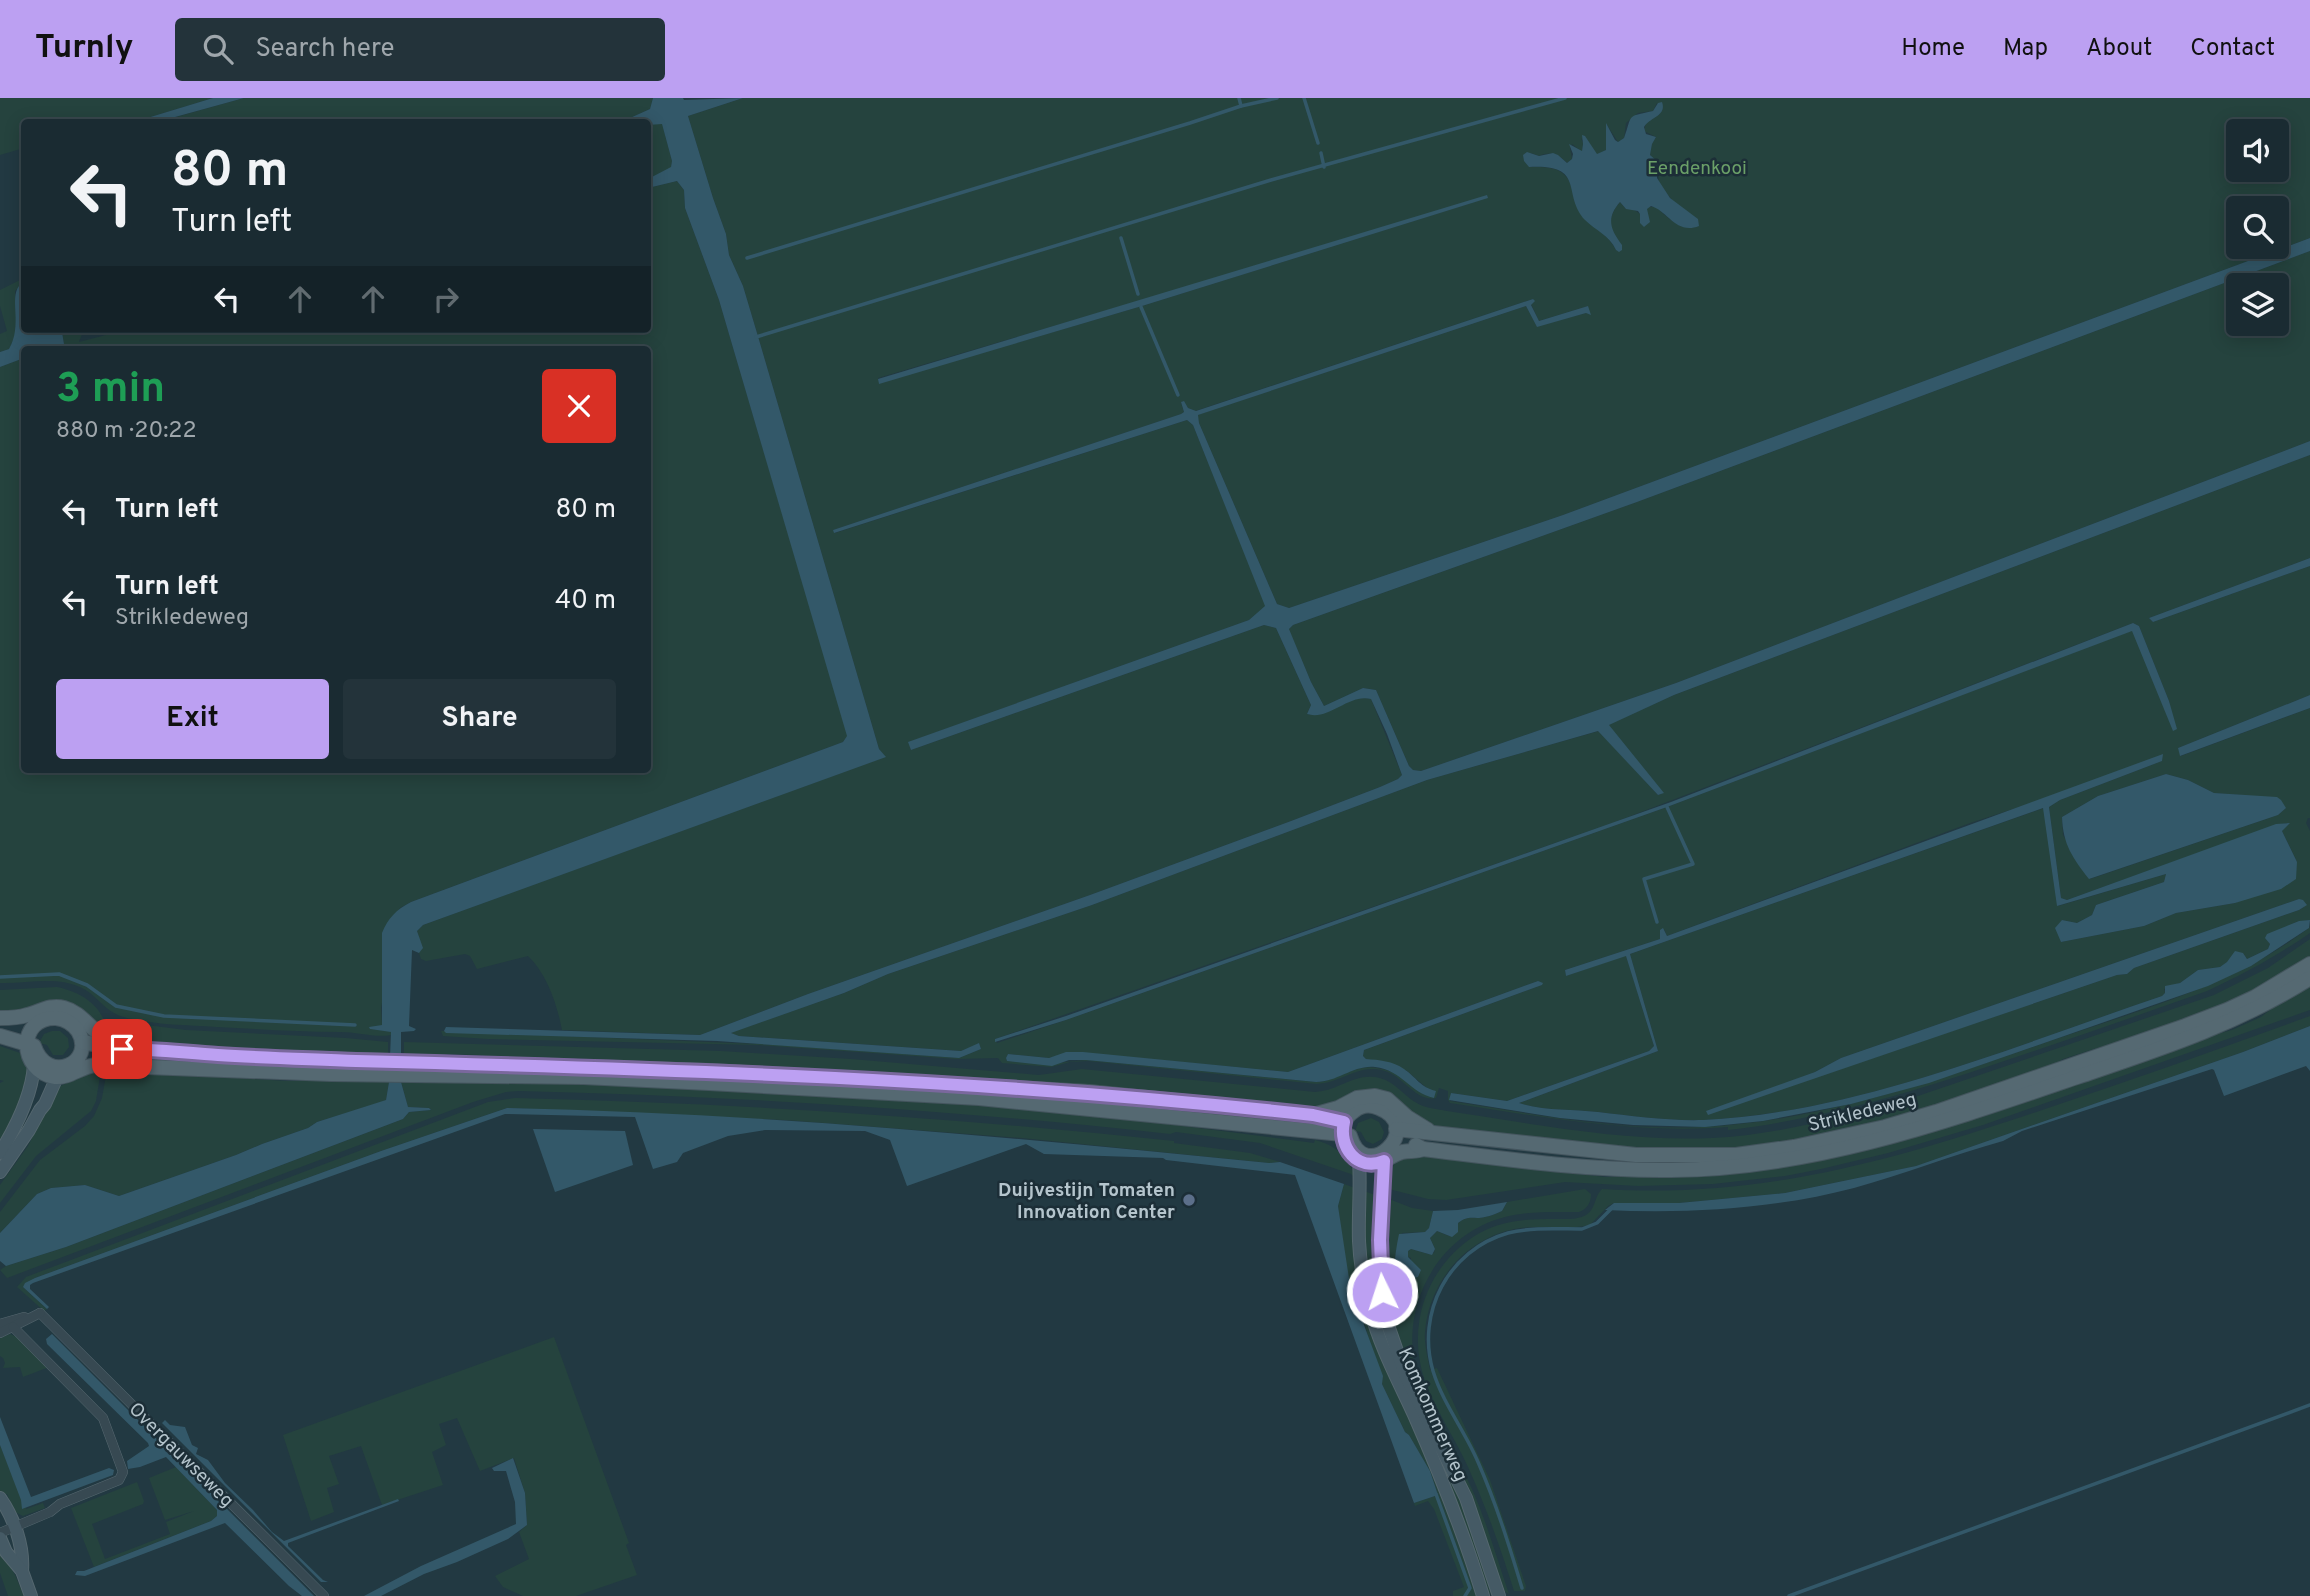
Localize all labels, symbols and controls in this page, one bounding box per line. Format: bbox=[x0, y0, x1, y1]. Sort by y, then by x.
search box bbox=[175, 18, 665, 81]
text: Turnly bbox=[35, 28, 133, 70]
icon: search bbox=[199, 30, 237, 68]
text: Search here bbox=[255, 33, 394, 66]
text: Home bbox=[1901, 34, 1965, 64]
text: Map bbox=[2003, 34, 2048, 64]
text: About bbox=[2086, 34, 2152, 64]
text: Contact bbox=[2190, 34, 2275, 64]
map controls bbox=[2226, 119, 2289, 336]
button: sound bbox=[2226, 119, 2289, 182]
text: 80 m bbox=[171, 142, 288, 204]
icon: left bbox=[56, 147, 147, 238]
park label: Eendenkooi bbox=[1647, 157, 1747, 181]
button: search bbox=[2226, 196, 2289, 259]
text: Turn left bbox=[171, 203, 292, 243]
button: layers bbox=[2226, 273, 2289, 336]
icon: left bbox=[208, 280, 246, 318]
icon: ahead bbox=[281, 280, 319, 318]
icon: ahead bbox=[354, 280, 392, 318]
icon: right bbox=[427, 280, 465, 318]
text: 3 min bbox=[56, 364, 165, 417]
button: close bbox=[542, 369, 616, 443]
text: 880 m · 20:22 bbox=[56, 417, 197, 446]
icon: left bbox=[56, 492, 94, 530]
text: Turn left bbox=[115, 494, 219, 527]
text: 80 m bbox=[556, 494, 616, 527]
text: Turn left bbox=[115, 571, 219, 604]
icon: left bbox=[56, 583, 94, 621]
text: 40 m bbox=[555, 585, 616, 618]
text: Strikledeweg bbox=[115, 604, 249, 633]
button: Exit bbox=[56, 679, 329, 759]
button: Share bbox=[343, 679, 616, 759]
pin bbox=[92, 1019, 152, 1079]
icon: arrive bbox=[103, 1030, 141, 1068]
street label: Strikledeweg bbox=[1806, 1088, 1919, 1138]
place label: Duijvestijn Tomaten Innovation Center bbox=[998, 1179, 1175, 1225]
marker: Duijvestijn Tomaten Innovation Center bbox=[1181, 1192, 1197, 1208]
position arrow bbox=[1345, 1255, 1419, 1329]
street label: Komkommerweg bbox=[1392, 1344, 1472, 1485]
street label: Overgauwseweg bbox=[123, 1398, 238, 1513]

